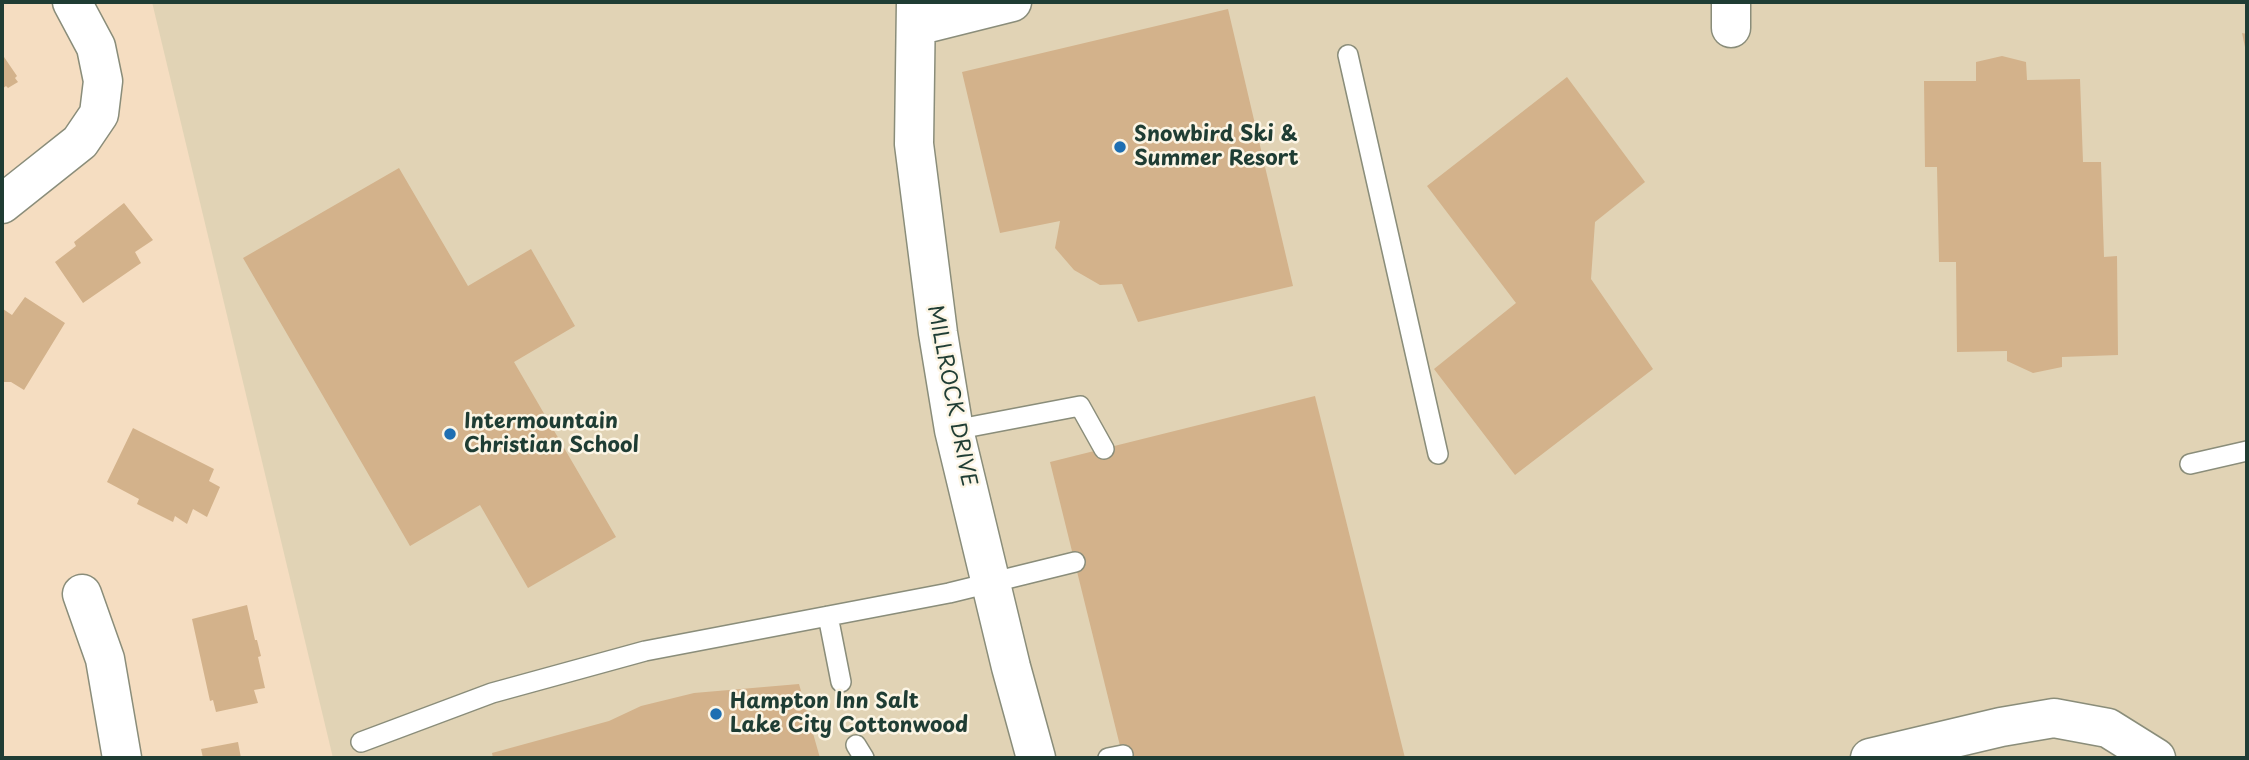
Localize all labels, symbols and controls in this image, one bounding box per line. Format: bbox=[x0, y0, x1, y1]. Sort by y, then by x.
place label: Snowbird Ski & Summer Resort bbox=[1134, 122, 1299, 172]
marker: Snowbird Ski & Summer Resort bbox=[1112, 139, 1128, 155]
street label: MILLROCK DRIVE bbox=[921, 303, 981, 489]
place label: Intermountain Christian School bbox=[464, 409, 639, 459]
marker: Intermountain Christian School bbox=[442, 426, 458, 442]
place label: Hampton Inn Salt Lake City Cottonwood bbox=[730, 689, 968, 739]
marker: Hampton Inn Salt Lake City Cottonwood bbox=[708, 706, 724, 722]

